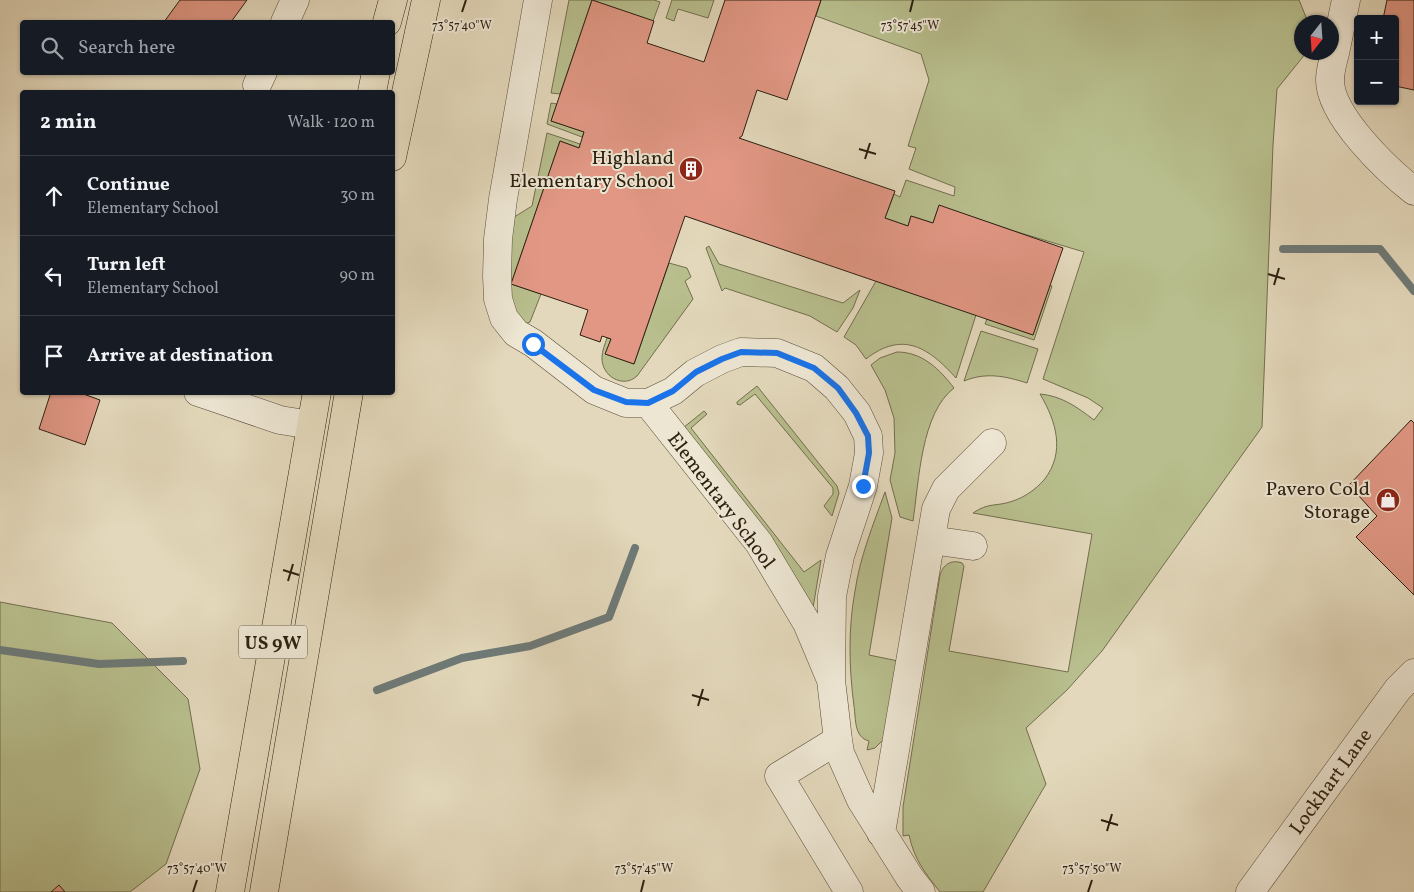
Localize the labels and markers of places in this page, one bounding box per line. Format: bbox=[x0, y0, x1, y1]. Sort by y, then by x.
place label: Highland Elementary School bbox=[509, 145, 674, 196]
building icon: Highland Elementary School bbox=[678, 156, 704, 182]
place label: Pavero Cold Storage bbox=[1265, 476, 1370, 527]
shop icon: Pavero Cold Storage bbox=[1375, 487, 1401, 513]

